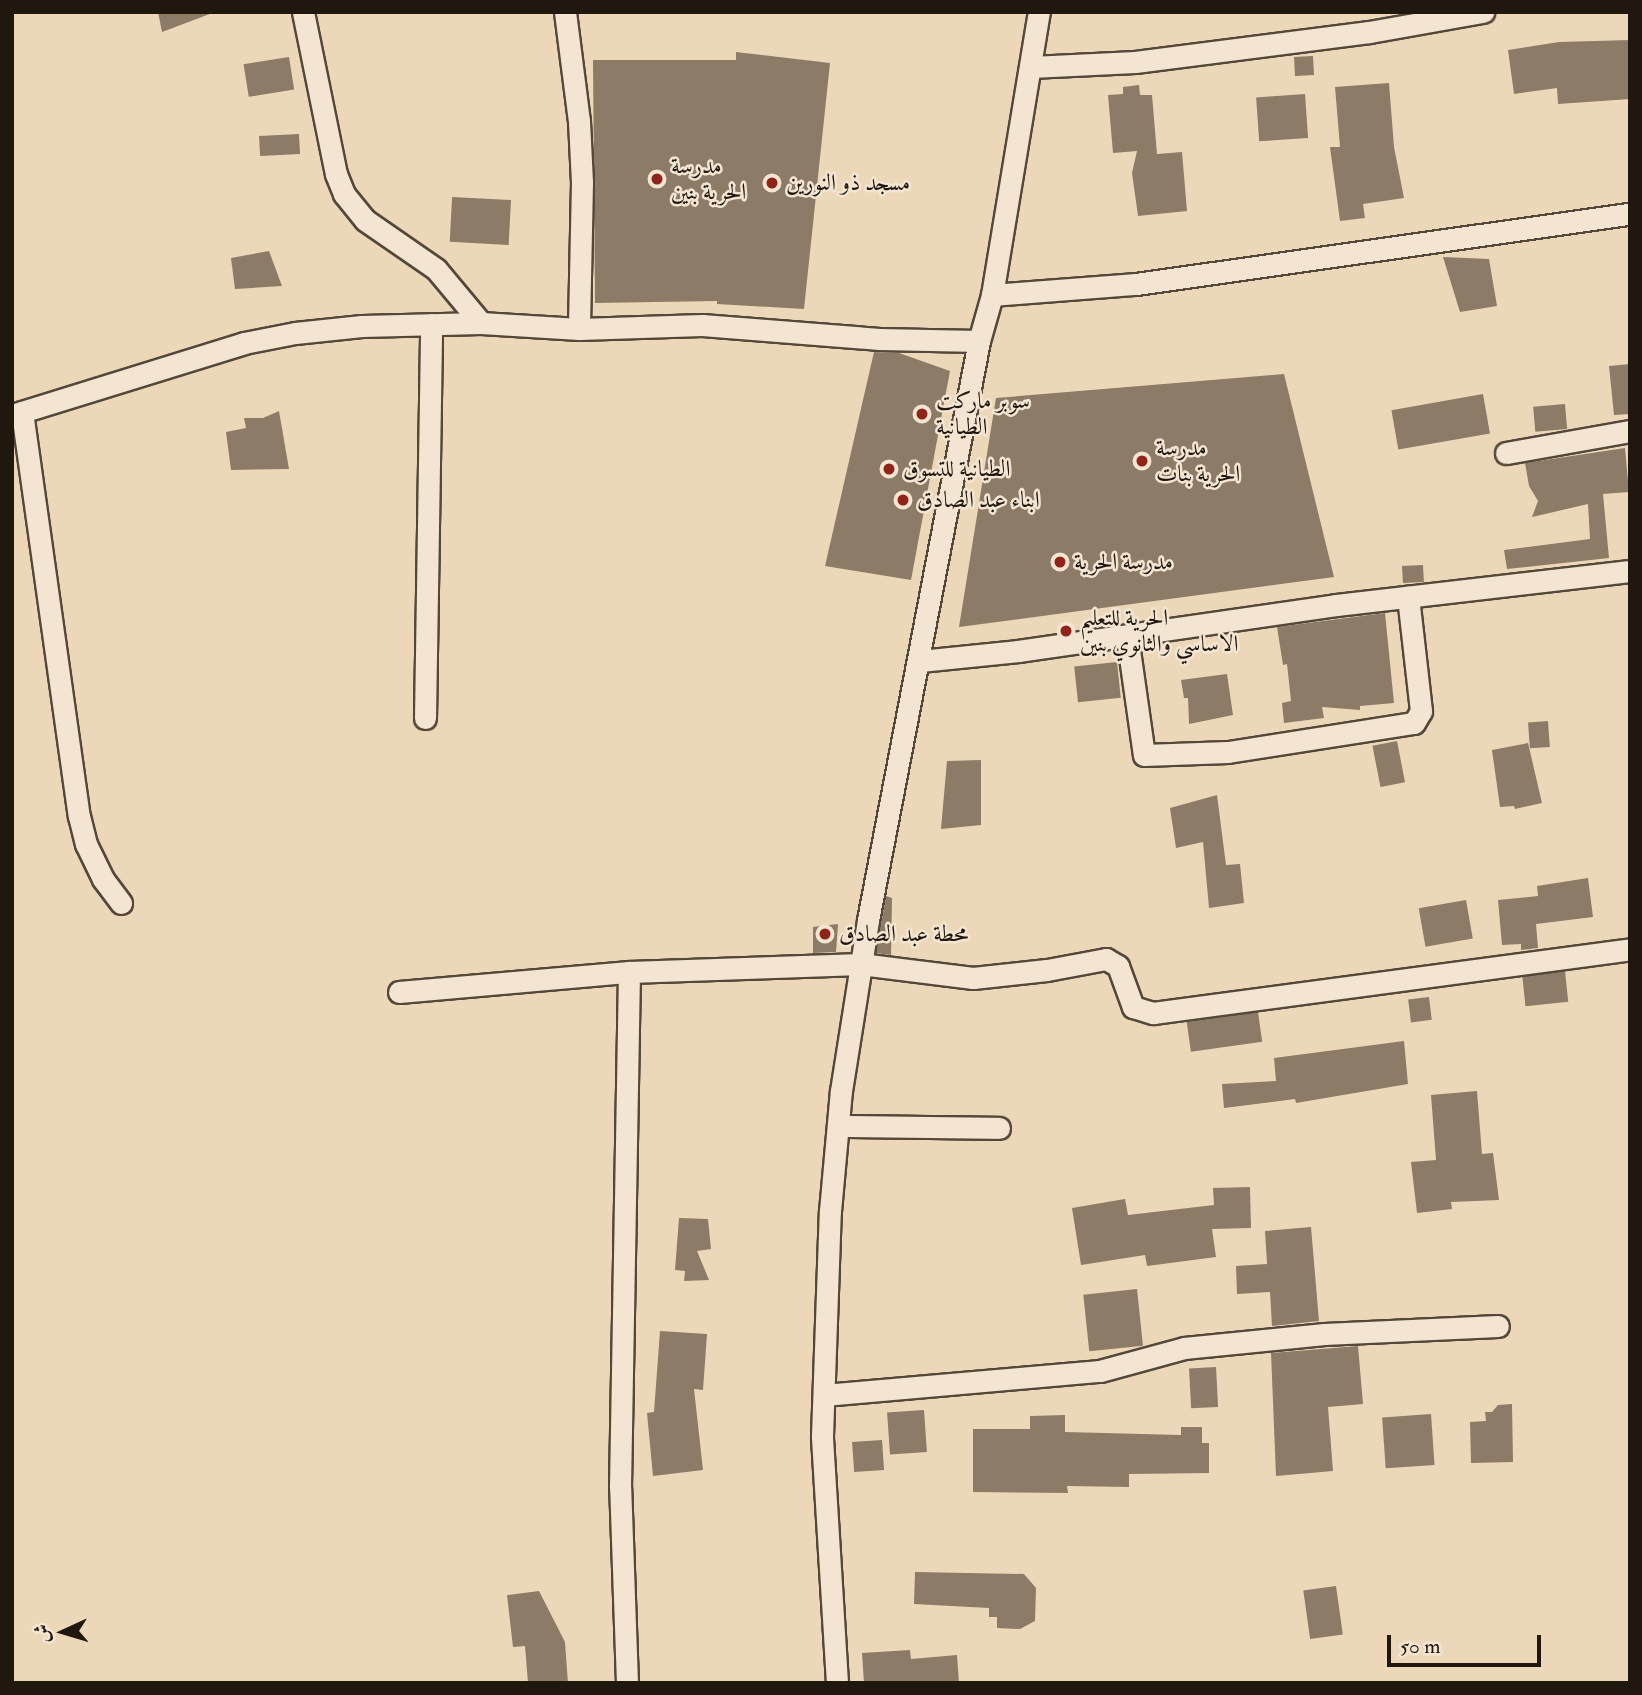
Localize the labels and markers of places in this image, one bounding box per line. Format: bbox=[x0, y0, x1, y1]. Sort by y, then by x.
place label: مدرسة الحرية بنين bbox=[671, 152, 746, 206]
place label: مسجد ذو النورين bbox=[786, 169, 910, 197]
marker: مدرسة الحرية بنين bbox=[649, 171, 665, 187]
marker: مسجد ذو النورين bbox=[764, 175, 780, 191]
place label: سوبر ماركت الطيانية bbox=[936, 387, 1030, 441]
marker: سوبر ماركت الطيانية bbox=[914, 406, 930, 422]
place label: مدرسة الحرية بنات bbox=[1156, 434, 1240, 488]
marker: مدرسة الحرية بنات bbox=[1134, 453, 1150, 469]
place label: الطيانية للتسوق bbox=[903, 455, 1010, 483]
marker: الطيانية للتسوق bbox=[881, 461, 897, 477]
place label: ابناء عبد الصادق bbox=[917, 486, 1040, 514]
marker: ابناء عبد الصادق bbox=[895, 492, 911, 508]
place label: مدرسة الحرية bbox=[1074, 548, 1173, 576]
marker: مدرسة الحرية bbox=[1052, 554, 1068, 570]
place label: الحرية للتعليم الاساسي والثانوي بنين bbox=[1080, 604, 1238, 658]
marker: الحرية للتعليم الاساسي والثانوي بنين bbox=[1058, 623, 1074, 639]
place label: محطة عبد الصادق bbox=[839, 920, 968, 948]
marker: محطة عبد الصادق bbox=[817, 926, 833, 942]

